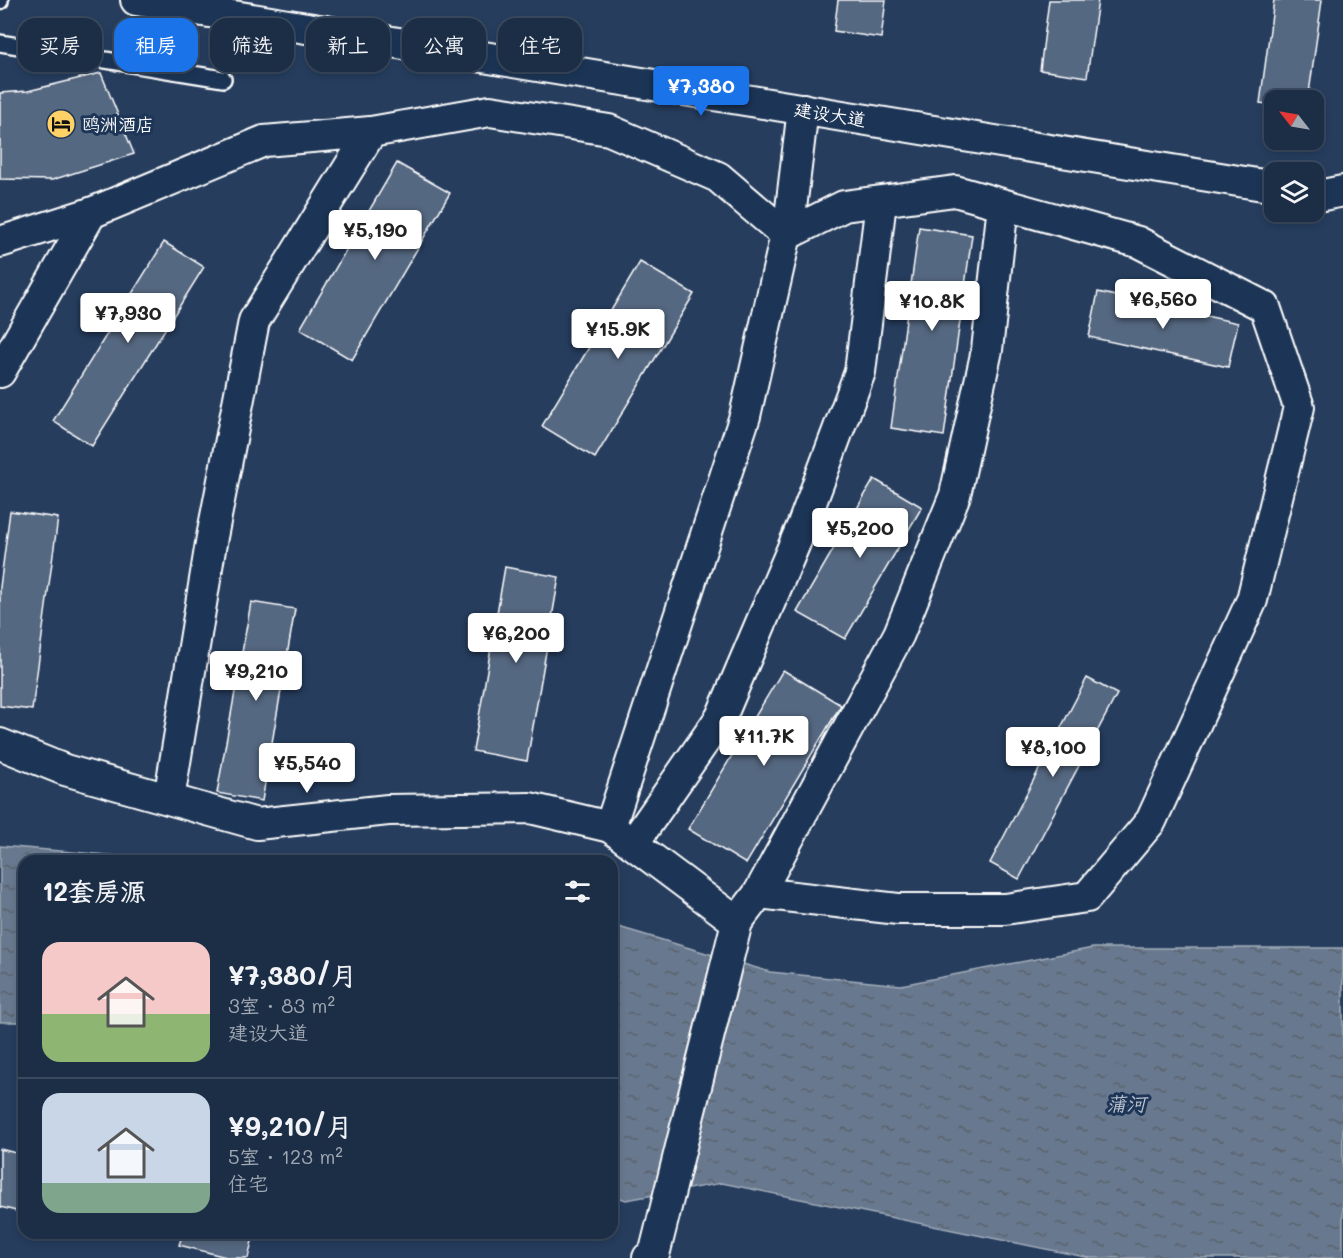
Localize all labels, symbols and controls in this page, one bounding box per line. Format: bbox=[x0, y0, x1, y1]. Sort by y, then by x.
chip: 买房 bbox=[18, 18, 102, 72]
chip: 租房 bbox=[114, 18, 198, 72]
chip: 筛选 bbox=[210, 18, 294, 72]
chip: 新上 bbox=[306, 18, 390, 72]
chip: 公寓 bbox=[402, 18, 486, 72]
chip: 住宅 bbox=[498, 18, 582, 72]
pin: ¥7,380 bbox=[652, 66, 750, 117]
text: ¥7,380 bbox=[667, 72, 735, 98]
north arrow bbox=[1264, 90, 1324, 150]
map controls bbox=[1264, 90, 1324, 222]
street label: 建设大道 bbox=[793, 97, 867, 131]
hotel icon: 鸥洲酒店 bbox=[45, 108, 77, 140]
place label: 鸥洲酒店 bbox=[82, 112, 154, 136]
button: layers bbox=[1264, 162, 1324, 222]
pin: ¥5,190 bbox=[326, 210, 424, 261]
text: ¥5,190 bbox=[343, 216, 407, 242]
pin: ¥6,560 bbox=[1114, 279, 1212, 330]
pin: ¥10.8K bbox=[883, 281, 981, 332]
text: ¥6,560 bbox=[1129, 285, 1197, 311]
text: ¥10.8K bbox=[899, 287, 965, 313]
pin: ¥7,930 bbox=[79, 293, 177, 344]
text: ¥7,930 bbox=[94, 299, 162, 325]
pin: ¥15.9K bbox=[569, 309, 667, 360]
text: ¥15.9K bbox=[586, 315, 650, 341]
pin: ¥5,200 bbox=[811, 508, 909, 559]
text: ¥5,200 bbox=[826, 514, 894, 540]
pin: ¥6,200 bbox=[467, 613, 565, 664]
text: ¥6,200 bbox=[482, 619, 550, 645]
pin: ¥9,210 bbox=[207, 651, 305, 702]
text: ¥9,210 bbox=[224, 657, 288, 683]
pin: ¥11.7K bbox=[715, 716, 813, 767]
text: ¥11.7K bbox=[733, 722, 795, 748]
pin: ¥8,100 bbox=[1004, 727, 1102, 778]
text: ¥8,100 bbox=[1020, 733, 1086, 759]
pin: ¥5,540 bbox=[258, 743, 356, 794]
text: ¥5,540 bbox=[273, 749, 341, 775]
text: 12套房源 bbox=[42, 874, 146, 908]
icon: filters bbox=[561, 875, 594, 908]
text: ¥7,380/月 bbox=[228, 958, 357, 992]
icon: home bbox=[90, 966, 162, 1038]
text: 3室 · 83 m² bbox=[228, 992, 335, 1018]
text: 建设大道 bbox=[228, 1019, 308, 1045]
water label: 蒲河 bbox=[1106, 1090, 1149, 1116]
text: ¥9,210/月 bbox=[228, 1109, 353, 1143]
icon: home bbox=[90, 1117, 162, 1189]
text: 5室 · 123 m² bbox=[228, 1143, 343, 1169]
text: 住宅 bbox=[228, 1170, 268, 1196]

